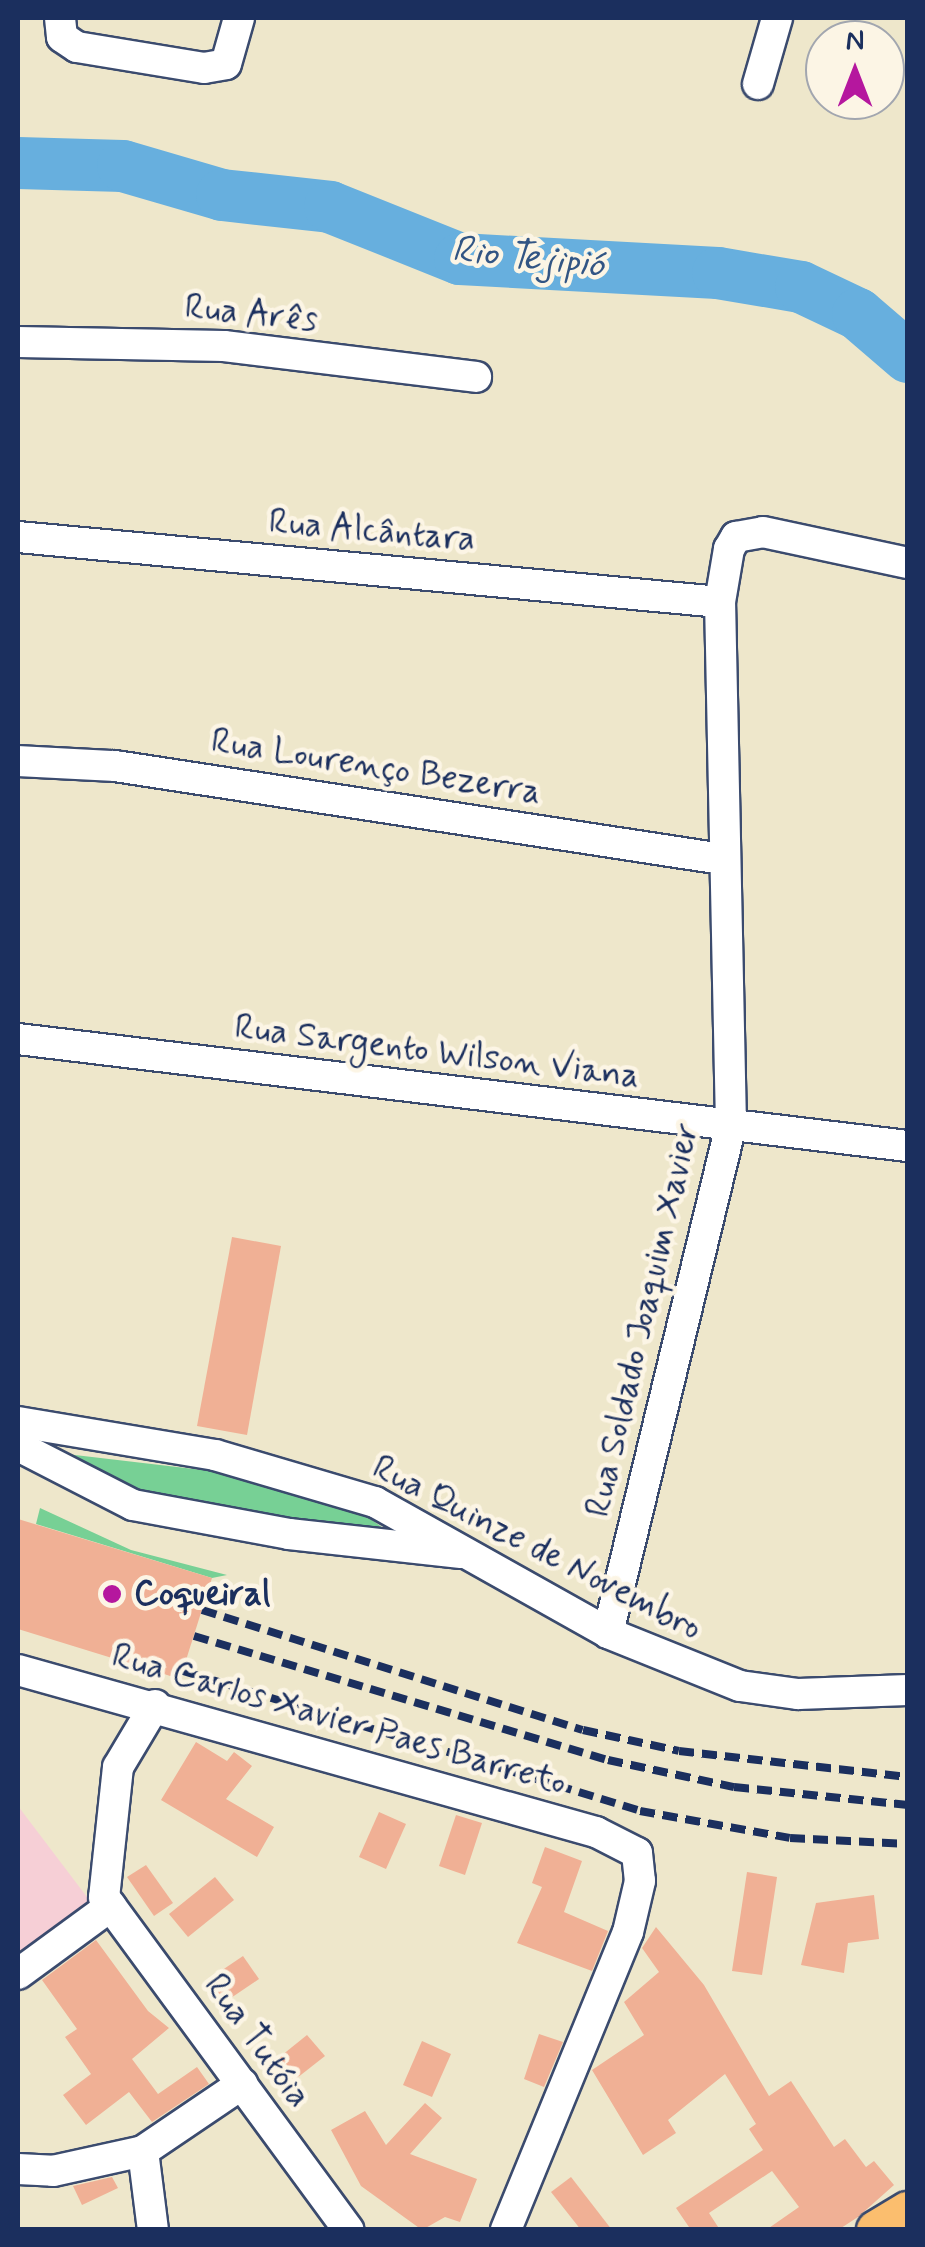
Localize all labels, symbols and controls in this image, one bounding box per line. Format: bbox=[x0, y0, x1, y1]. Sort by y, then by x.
north arrow bbox=[805, 20, 905, 120]
text: N bbox=[846, 23, 864, 60]
water label: Rio Tejipió bbox=[449, 227, 607, 289]
street label: Rua Arês bbox=[182, 286, 320, 342]
street label: Rua Alcântara bbox=[267, 501, 477, 561]
street label: Rua Lourenço Bezerra bbox=[209, 720, 543, 814]
street label: Rua Sargento Wilson Viana bbox=[241, 1007, 633, 1097]
street label: Rua Soldado Joaquim Xavier bbox=[575, 1109, 711, 1531]
street label: Rua Quinze de Novembro bbox=[365, 1447, 709, 1649]
place label: Coqueiral bbox=[134, 1573, 270, 1615]
marker: Coqueiral bbox=[99, 1581, 125, 1607]
street label: Rua Carlos Xavier Paes Barreto bbox=[107, 1635, 571, 1805]
street label: Rua Tutóia bbox=[197, 1969, 317, 2113]

